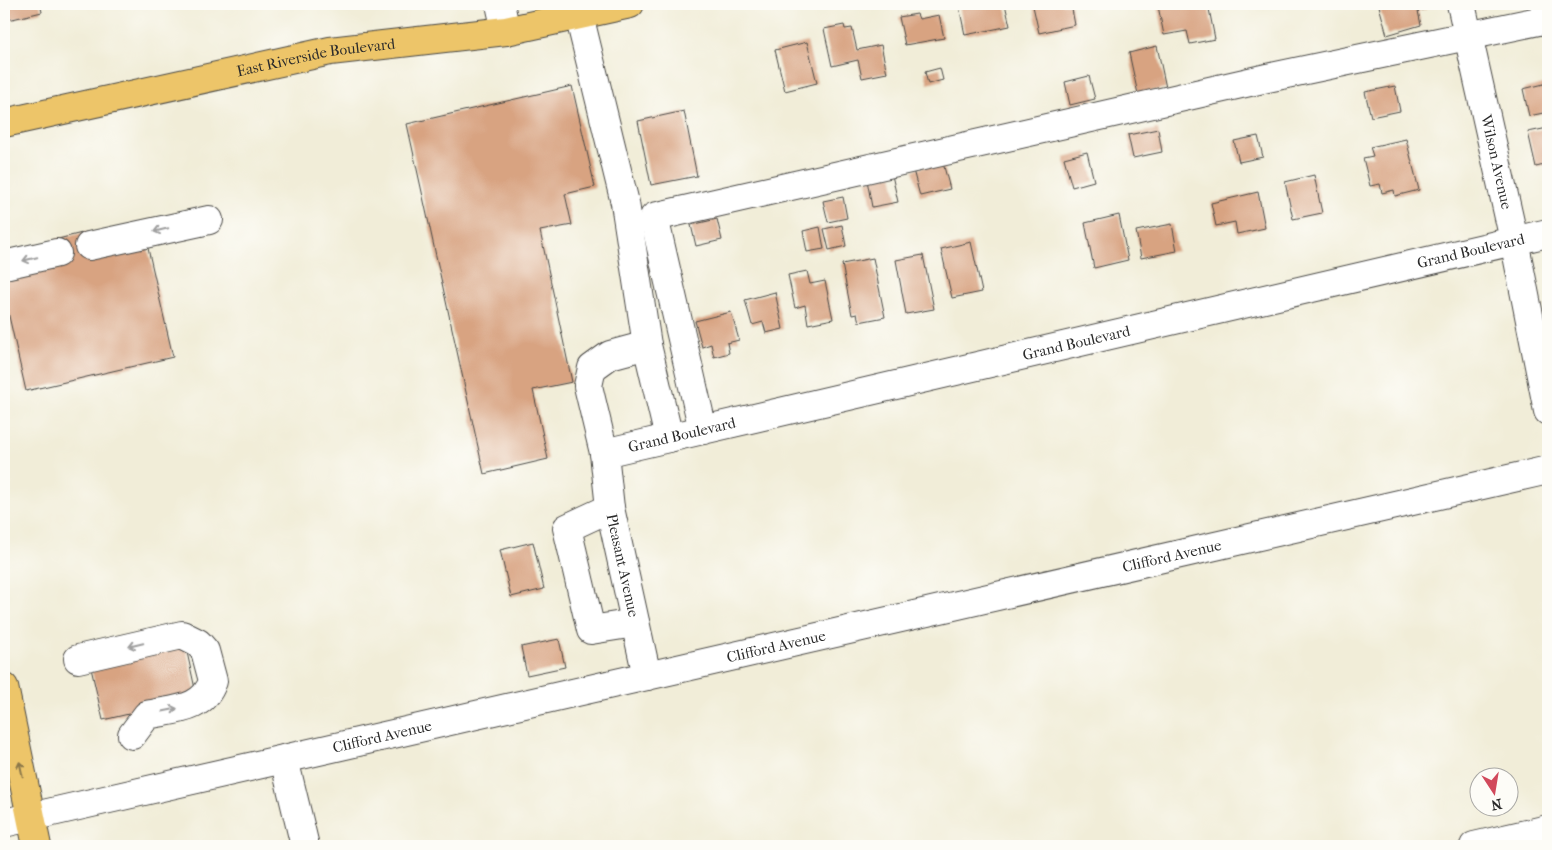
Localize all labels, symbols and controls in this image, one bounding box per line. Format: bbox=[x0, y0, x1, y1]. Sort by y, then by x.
street label: East Riverside Boulevard bbox=[235, 35, 397, 80]
street label: Wilson Avenue bbox=[1477, 112, 1516, 212]
one-way arrow bbox=[153, 226, 169, 235]
street label: Grand Boulevard bbox=[1415, 230, 1527, 272]
one-way arrow bbox=[23, 255, 39, 264]
street label: Grand Boulevard bbox=[1021, 322, 1133, 364]
street label: Grand Boulevard bbox=[626, 413, 738, 456]
street label: Pleasant Avenue bbox=[603, 512, 643, 619]
street label: Clifford Avenue bbox=[1121, 536, 1224, 576]
street label: Clifford Avenue bbox=[725, 626, 828, 667]
one-way arrow bbox=[129, 641, 145, 651]
one-way arrow bbox=[162, 704, 178, 714]
street label: Clifford Avenue bbox=[331, 716, 434, 757]
one-way arrow bbox=[15, 762, 25, 778]
north arrow bbox=[1470, 768, 1520, 818]
text: N bbox=[1489, 795, 1504, 814]

